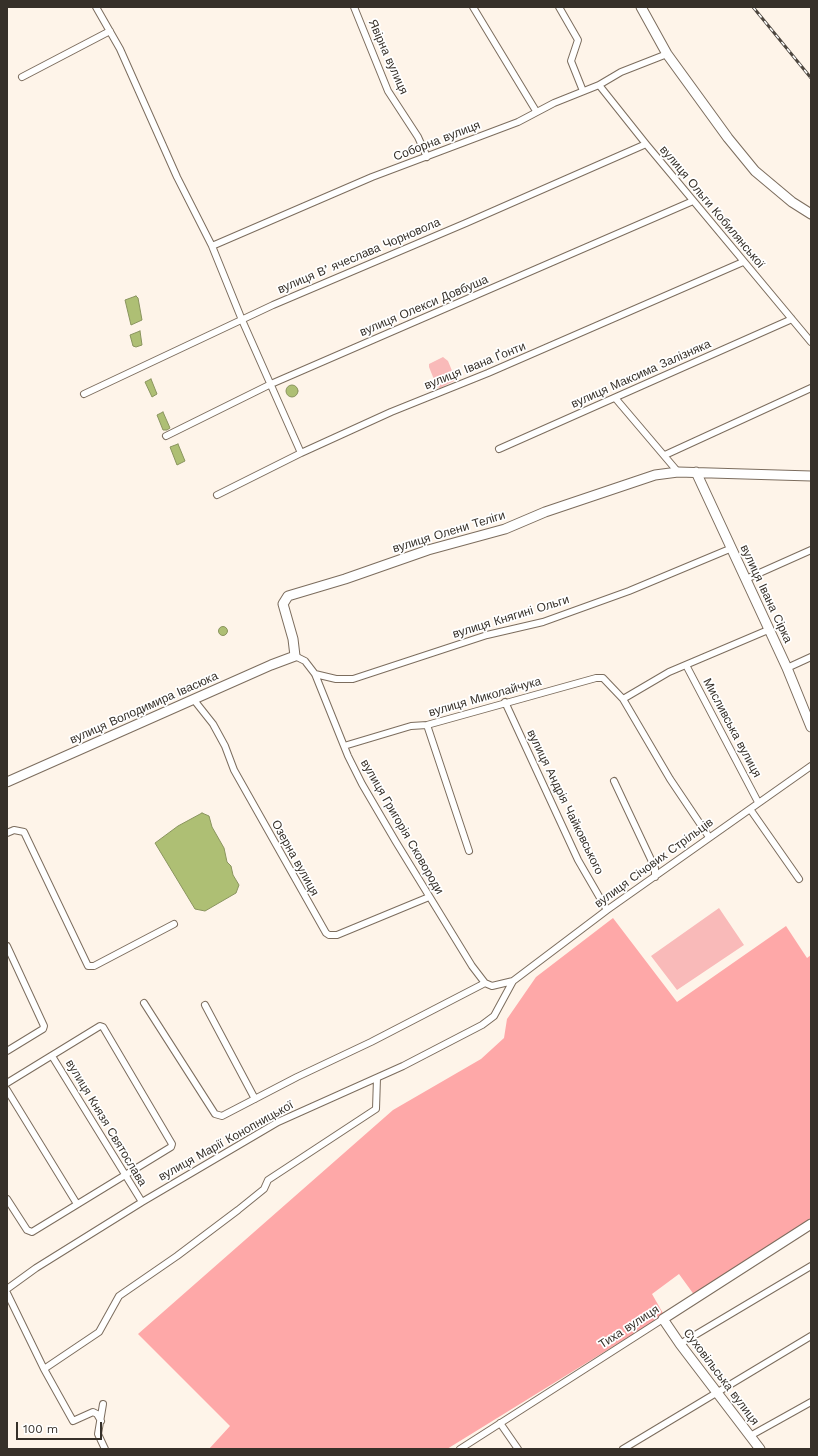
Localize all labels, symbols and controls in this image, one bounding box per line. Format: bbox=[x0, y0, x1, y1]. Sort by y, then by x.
street label: Явірна вулиця bbox=[365, 17, 411, 97]
street label: Соборна вулиця bbox=[392, 118, 482, 164]
street label: вулиця Ольги Кобилянської bbox=[656, 143, 768, 271]
street label: вулиця Вʼячеслава Чорновола bbox=[276, 215, 442, 297]
street label: вулиця Олекси Довбуша bbox=[358, 272, 490, 340]
street label: вулиця Максима Залізняка bbox=[569, 337, 713, 411]
street label: вулиця Івана Ґонти bbox=[422, 339, 528, 393]
street label: вулиця Олени Теліги bbox=[391, 508, 507, 556]
street label: вулиця Івана Сірка bbox=[737, 543, 795, 645]
street label: вулиця Княгині Ольги bbox=[451, 592, 571, 642]
street label: вулиця Володимира Івасюка bbox=[68, 669, 220, 747]
street label: вулиця Миколайчука bbox=[427, 674, 543, 720]
street label: Мисливська вулиця bbox=[700, 676, 764, 780]
street label: вулиця Андрія Чайковського bbox=[524, 727, 606, 877]
street label: вулиця Григорія Сковороди bbox=[357, 757, 447, 897]
street label: вулиця Січових Стрільців bbox=[592, 815, 716, 911]
street label: Озерна вулиця bbox=[268, 818, 322, 898]
street label: вулиця Князя Святослава bbox=[62, 1057, 150, 1189]
street label: вулиця Марії Конопницької bbox=[156, 1098, 296, 1184]
street label: Тиха вулиця bbox=[596, 1302, 662, 1352]
street label: Суховільська вулиця bbox=[680, 1326, 762, 1428]
scale bar bbox=[18, 1414, 104, 1440]
text: 100 m bbox=[23, 1422, 58, 1436]

